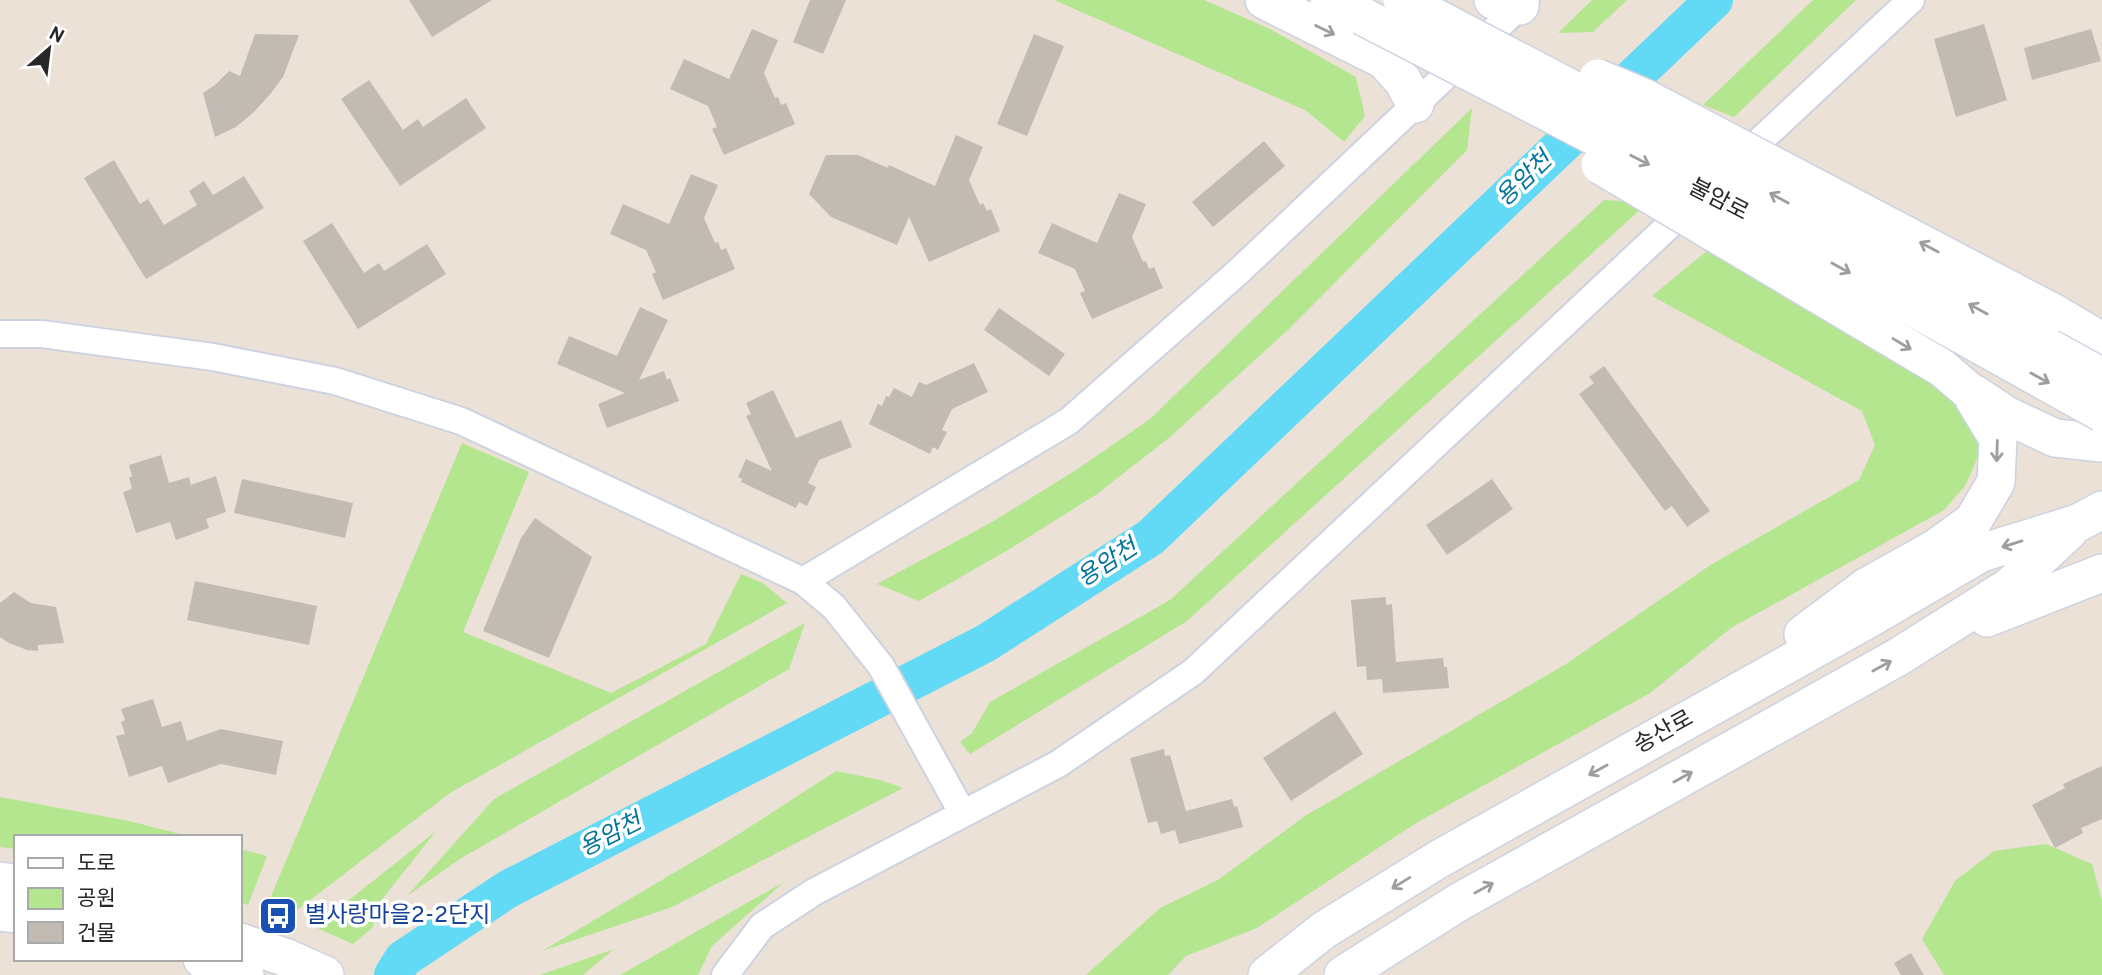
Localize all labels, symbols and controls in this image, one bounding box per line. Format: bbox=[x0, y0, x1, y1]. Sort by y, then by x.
north arrow bbox=[14, 14, 84, 84]
text: N bbox=[44, 22, 68, 50]
one-way arrow bbox=[1315, 24, 1335, 38]
water label: 용암천 bbox=[1491, 144, 1561, 214]
one-way arrow bbox=[1629, 154, 1650, 168]
street label: 불암로 bbox=[1683, 174, 1753, 228]
one-way arrow bbox=[1769, 191, 1790, 204]
one-way arrow bbox=[1919, 240, 1940, 253]
one-way arrow bbox=[1830, 262, 1851, 275]
one-way arrow bbox=[1968, 302, 1989, 315]
one-way arrow bbox=[1892, 337, 1912, 351]
one-way arrow bbox=[2029, 371, 2049, 385]
one-way arrow bbox=[1991, 440, 2004, 463]
water label: 용암천 bbox=[1072, 532, 1146, 595]
one-way arrow bbox=[2002, 538, 2024, 551]
one-way arrow bbox=[1871, 659, 1891, 673]
street label: 송산로 bbox=[1629, 705, 1699, 761]
one-way arrow bbox=[1589, 763, 1609, 777]
one-way arrow bbox=[1672, 770, 1693, 783]
water label: 용암천 bbox=[575, 806, 650, 864]
legend bbox=[14, 835, 242, 961]
text: 도로 bbox=[77, 851, 116, 878]
one-way arrow bbox=[1391, 876, 1411, 890]
one-way arrow bbox=[1474, 881, 1494, 895]
text: 공원 bbox=[77, 886, 116, 913]
bus stop icon: 별사랑마을2-2단지 bbox=[257, 895, 299, 937]
place label: 별사랑마을2-2단지 bbox=[305, 902, 490, 931]
text: 건물 bbox=[77, 921, 116, 948]

